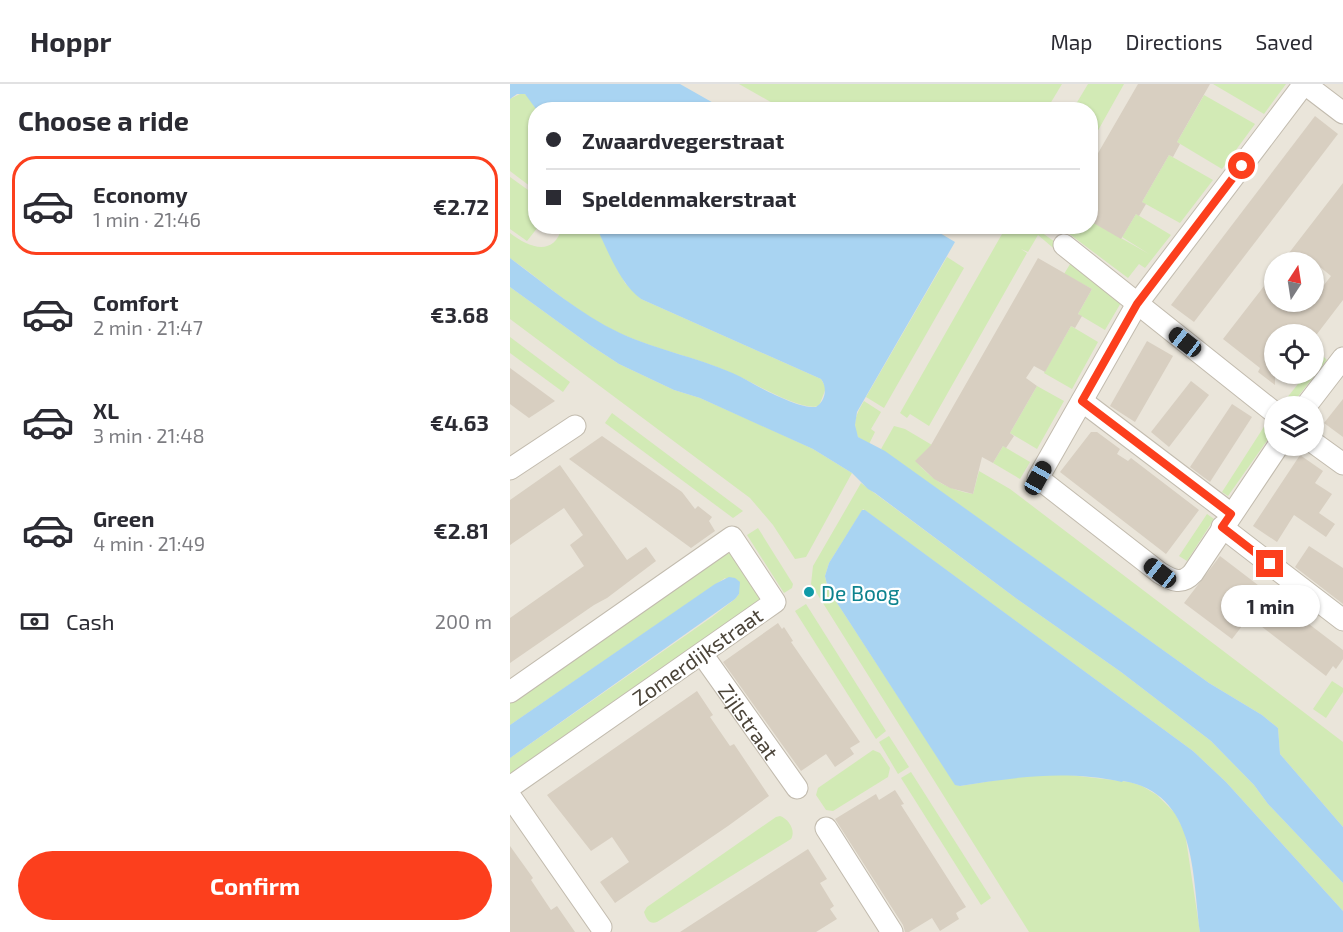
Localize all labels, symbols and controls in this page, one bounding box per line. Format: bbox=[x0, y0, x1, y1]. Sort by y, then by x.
text: Hoppr bbox=[30, 24, 111, 58]
text: Map bbox=[1050, 29, 1093, 54]
text: Directions bbox=[1126, 29, 1222, 54]
text: Saved bbox=[1255, 29, 1313, 54]
text: Choose a ride bbox=[18, 104, 189, 136]
text: Zwaardvegerstraat bbox=[582, 127, 784, 153]
route start bbox=[1228, 152, 1255, 179]
icon: car bbox=[21, 179, 75, 233]
text: Economy bbox=[93, 181, 188, 207]
text: Speldenmakerstraat bbox=[582, 185, 796, 211]
text: €2.72 bbox=[433, 193, 489, 219]
text: 1 min · 21:46 bbox=[93, 207, 201, 231]
north arrow bbox=[1264, 252, 1324, 312]
map controls bbox=[1264, 252, 1324, 456]
icon: car bbox=[21, 287, 75, 341]
text: Comfort bbox=[93, 289, 178, 315]
text: €3.68 bbox=[430, 301, 489, 327]
text: 2 min · 21:47 bbox=[93, 315, 203, 339]
car bbox=[1165, 324, 1205, 360]
button: locate bbox=[1264, 324, 1324, 384]
icon: car bbox=[21, 395, 75, 449]
button: layers bbox=[1264, 396, 1324, 456]
text: XL bbox=[93, 397, 119, 423]
text: €4.63 bbox=[430, 409, 489, 435]
text: 3 min · 21:48 bbox=[93, 423, 205, 447]
car bbox=[1021, 458, 1055, 498]
icon: car bbox=[21, 503, 75, 557]
text: Green bbox=[93, 505, 155, 531]
text: €2.81 bbox=[434, 517, 489, 543]
text: 4 min · 21:49 bbox=[93, 531, 205, 555]
route end bbox=[1256, 550, 1283, 577]
car bbox=[1140, 555, 1180, 591]
place label: De Boog bbox=[821, 580, 900, 605]
marker: De Boog bbox=[802, 585, 816, 599]
callout: 1 min bbox=[1220, 585, 1320, 627]
text: 1 min bbox=[1246, 594, 1295, 618]
street label: Zomerdijkstraat bbox=[627, 602, 767, 711]
icon: cash bbox=[18, 605, 51, 638]
text: Cash bbox=[66, 608, 115, 634]
text: 200 m bbox=[435, 609, 492, 633]
street label: Zijlstraat bbox=[714, 678, 785, 764]
button: Confirm bbox=[18, 851, 492, 920]

